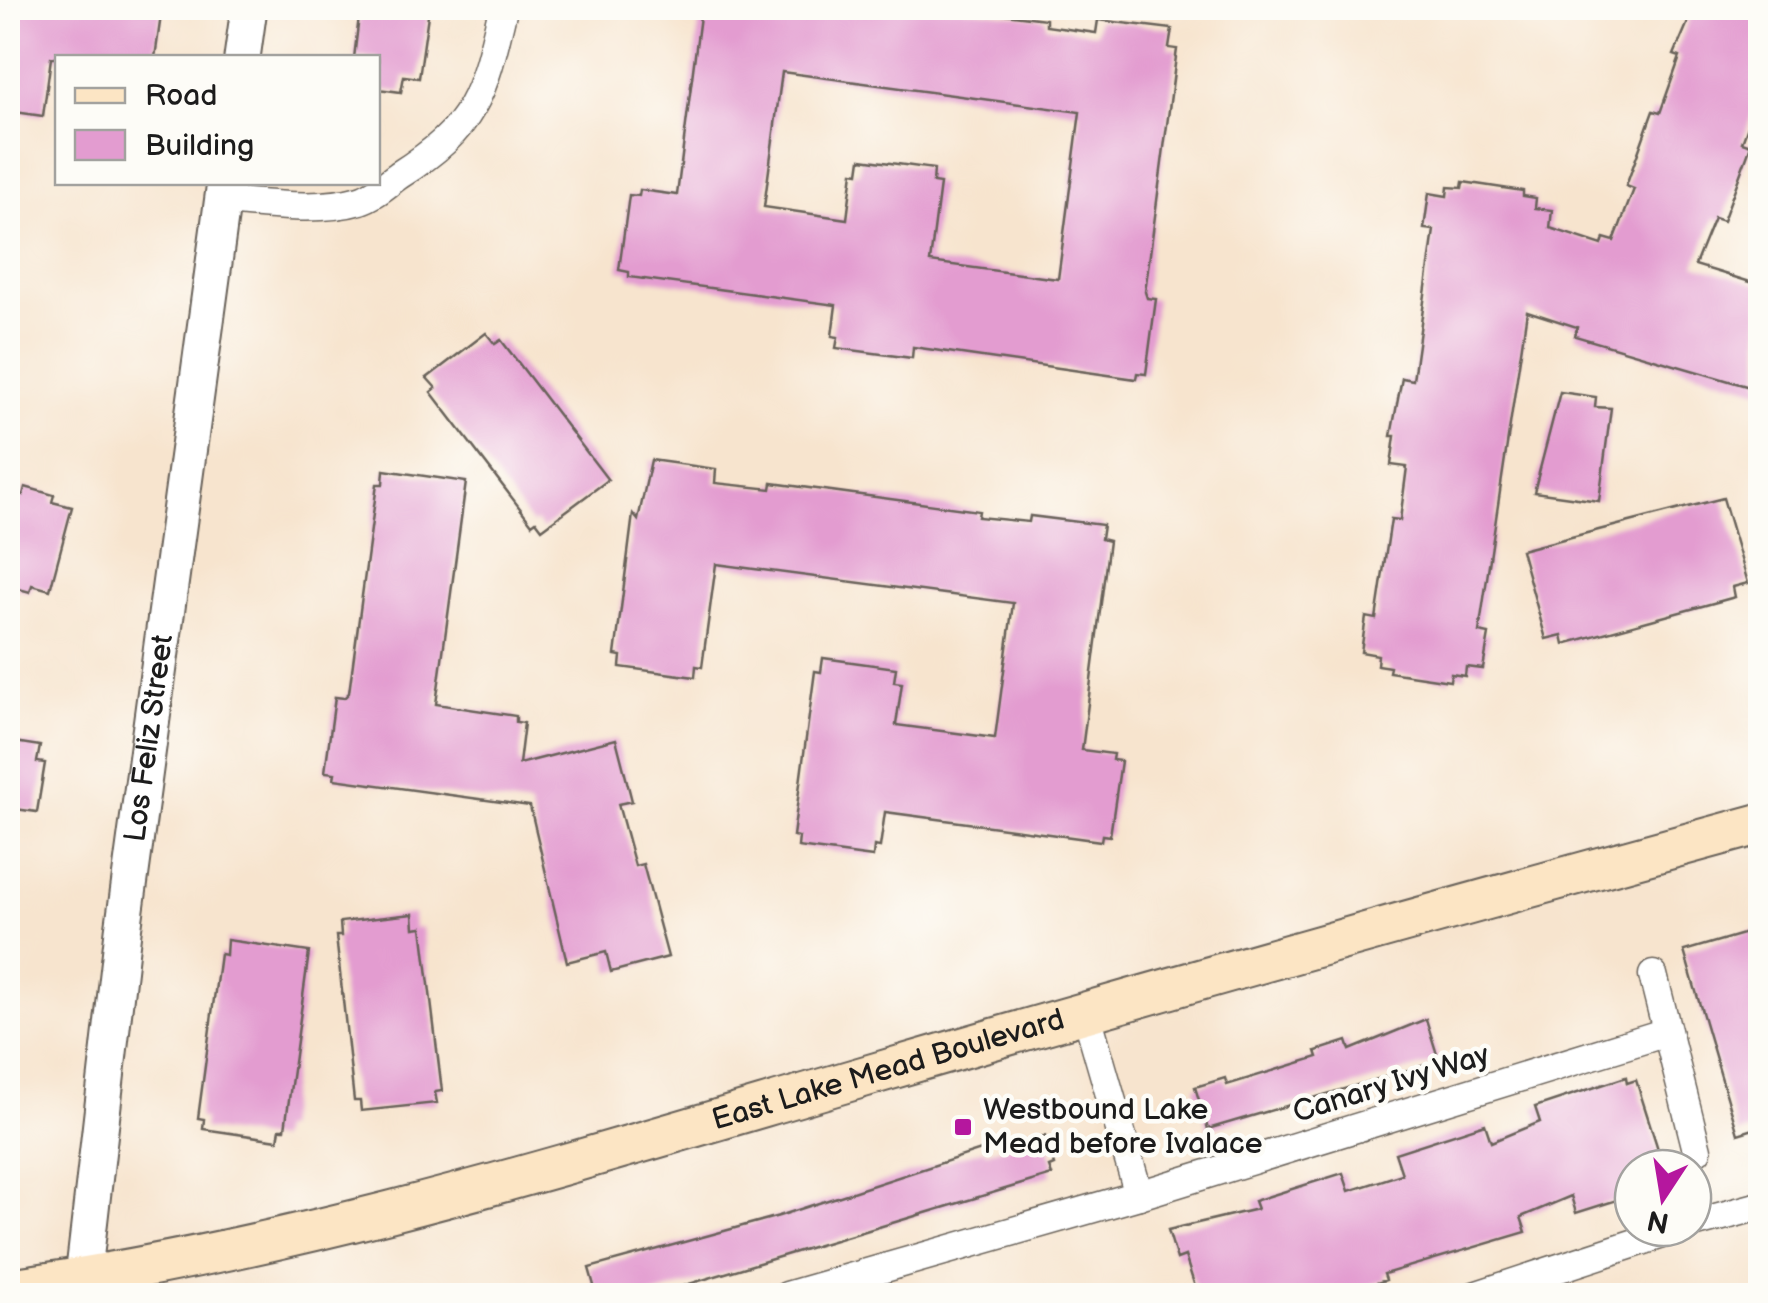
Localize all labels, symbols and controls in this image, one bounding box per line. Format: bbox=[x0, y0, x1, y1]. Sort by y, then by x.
legend bbox=[55, 55, 380, 185]
text: Road bbox=[145, 78, 218, 114]
text: Building bbox=[145, 128, 254, 164]
street label: Los Feliz Street bbox=[117, 632, 181, 844]
street label: East Lake Mead Boulevard bbox=[708, 1002, 1068, 1138]
street label: Canary Ivy Way bbox=[1288, 1037, 1494, 1131]
place label: Westbound Lake Mead before Ivalace bbox=[983, 1092, 1262, 1162]
marker: Westbound Lake Mead before Ivalace bbox=[952, 1116, 974, 1138]
north arrow bbox=[1613, 1148, 1713, 1248]
text: N bbox=[1644, 1203, 1672, 1239]

